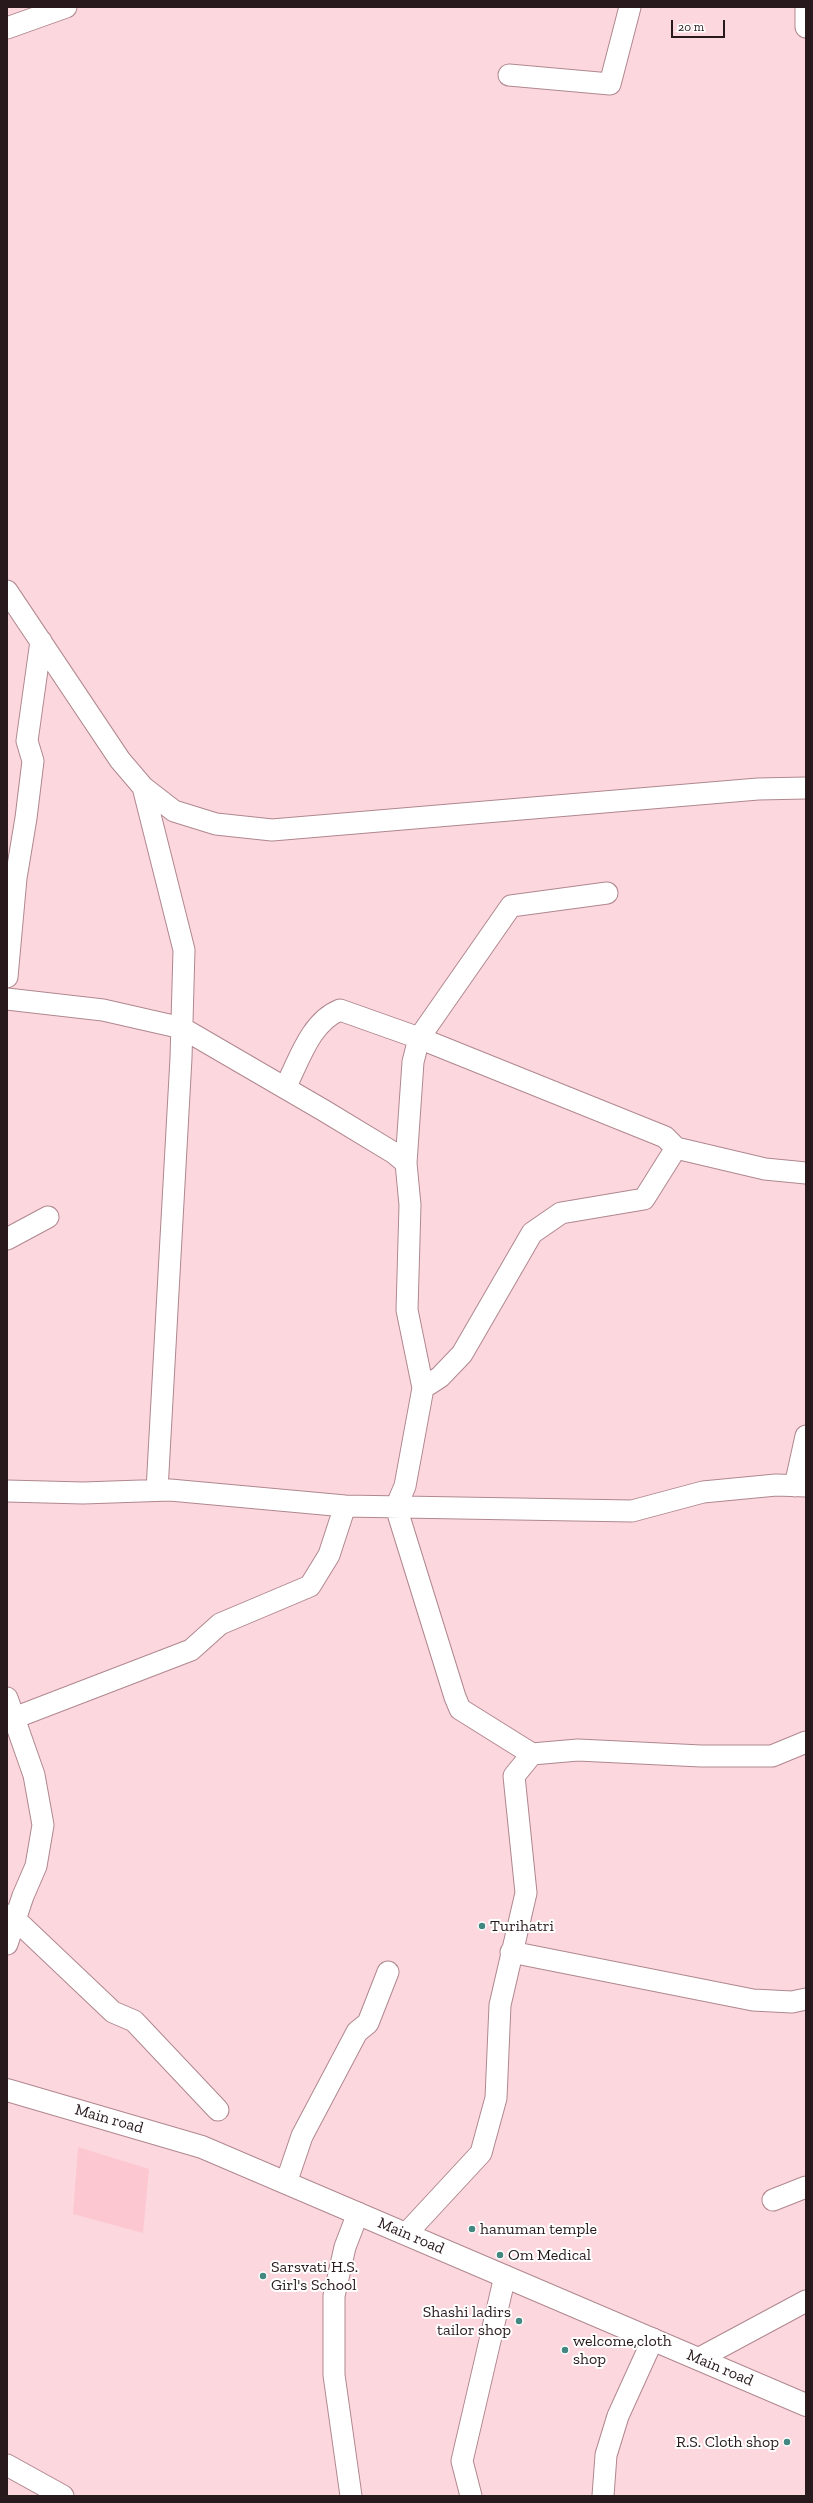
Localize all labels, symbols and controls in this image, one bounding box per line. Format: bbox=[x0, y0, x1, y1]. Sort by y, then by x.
scale bar bbox=[673, 12, 727, 38]
text: 20 m bbox=[678, 20, 704, 34]
place label: Turihatri bbox=[490, 1916, 554, 1936]
marker: Turihatri bbox=[477, 1921, 487, 1931]
street label: Main road bbox=[73, 2100, 145, 2138]
street label: Main road bbox=[375, 2213, 447, 2259]
place label: hanuman temple bbox=[480, 2219, 597, 2239]
marker: hanuman temple bbox=[467, 2224, 477, 2234]
place label: Om Medical bbox=[508, 2245, 591, 2265]
marker: Om Medical bbox=[495, 2250, 505, 2260]
place label: Sarsvati H.S. Girl's School bbox=[271, 2257, 358, 2295]
marker: Sarsvati H.S. Girl's School bbox=[258, 2271, 268, 2281]
place label: Shashi ladirs tailor shop bbox=[423, 2302, 511, 2340]
marker: Shashi ladirs tailor shop bbox=[514, 2316, 524, 2326]
place label: welcome,cloth shop bbox=[573, 2331, 672, 2369]
marker: welcome,cloth shop bbox=[560, 2345, 570, 2355]
street label: Main road bbox=[684, 2345, 756, 2391]
place label: R.S. Cloth shop bbox=[676, 2432, 779, 2452]
marker: R.S. Cloth shop bbox=[782, 2437, 792, 2447]

